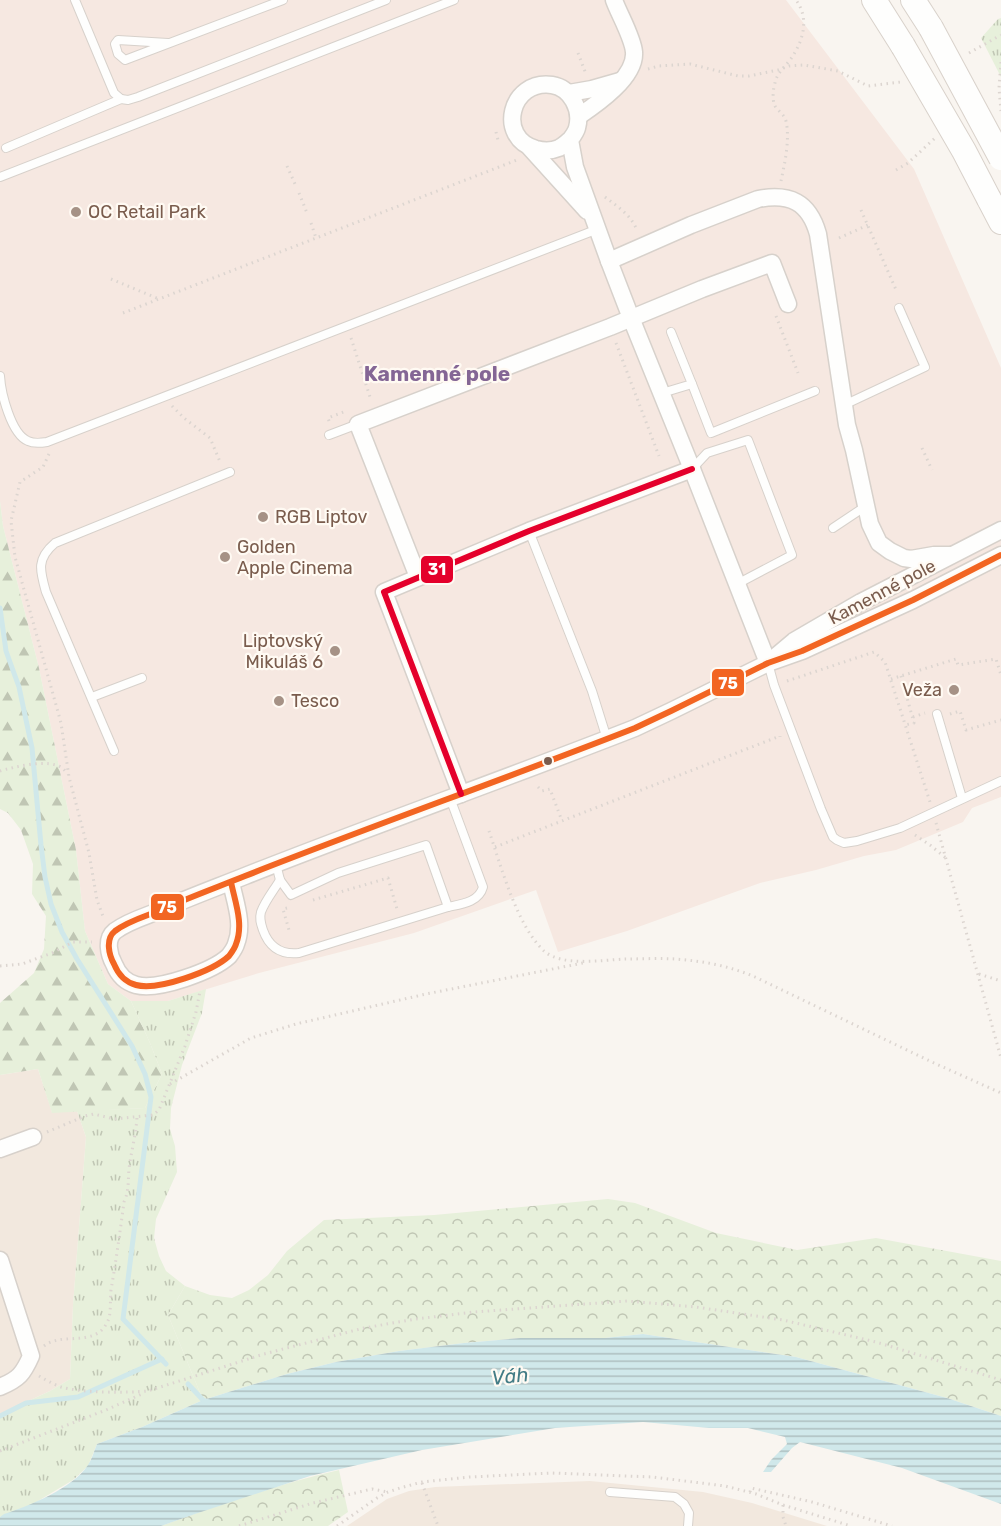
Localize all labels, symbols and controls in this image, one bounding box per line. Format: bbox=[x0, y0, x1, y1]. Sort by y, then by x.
place label: OC Retail Park bbox=[88, 201, 207, 223]
marker: OC Retail Park bbox=[69, 205, 83, 219]
district label: Kamenné pole bbox=[364, 361, 510, 386]
place label: RGB Liptov bbox=[275, 506, 368, 528]
marker: RGB Liptov bbox=[256, 510, 270, 524]
place label: Golden Apple Cinema bbox=[237, 536, 353, 579]
marker: Golden Apple Cinema bbox=[218, 550, 232, 564]
street label: Kamenné pole bbox=[825, 554, 939, 630]
line badge: 31 bbox=[420, 555, 454, 584]
text: 31 bbox=[428, 560, 446, 579]
place label: Liptovský Mikuláš 6 bbox=[243, 630, 323, 673]
marker: Liptovský Mikuláš 6 bbox=[328, 644, 342, 658]
line badge: 75 bbox=[711, 668, 745, 697]
text: 75 bbox=[718, 674, 738, 693]
place label: Veža bbox=[902, 679, 942, 701]
marker: Veža bbox=[947, 683, 961, 697]
place label: Tesco bbox=[291, 690, 339, 712]
marker: Tesco bbox=[272, 694, 286, 708]
unlabelled marker bbox=[542, 755, 554, 767]
line badge: 75 bbox=[150, 893, 185, 921]
text: 75 bbox=[157, 898, 177, 917]
water label: Váh bbox=[490, 1362, 530, 1390]

